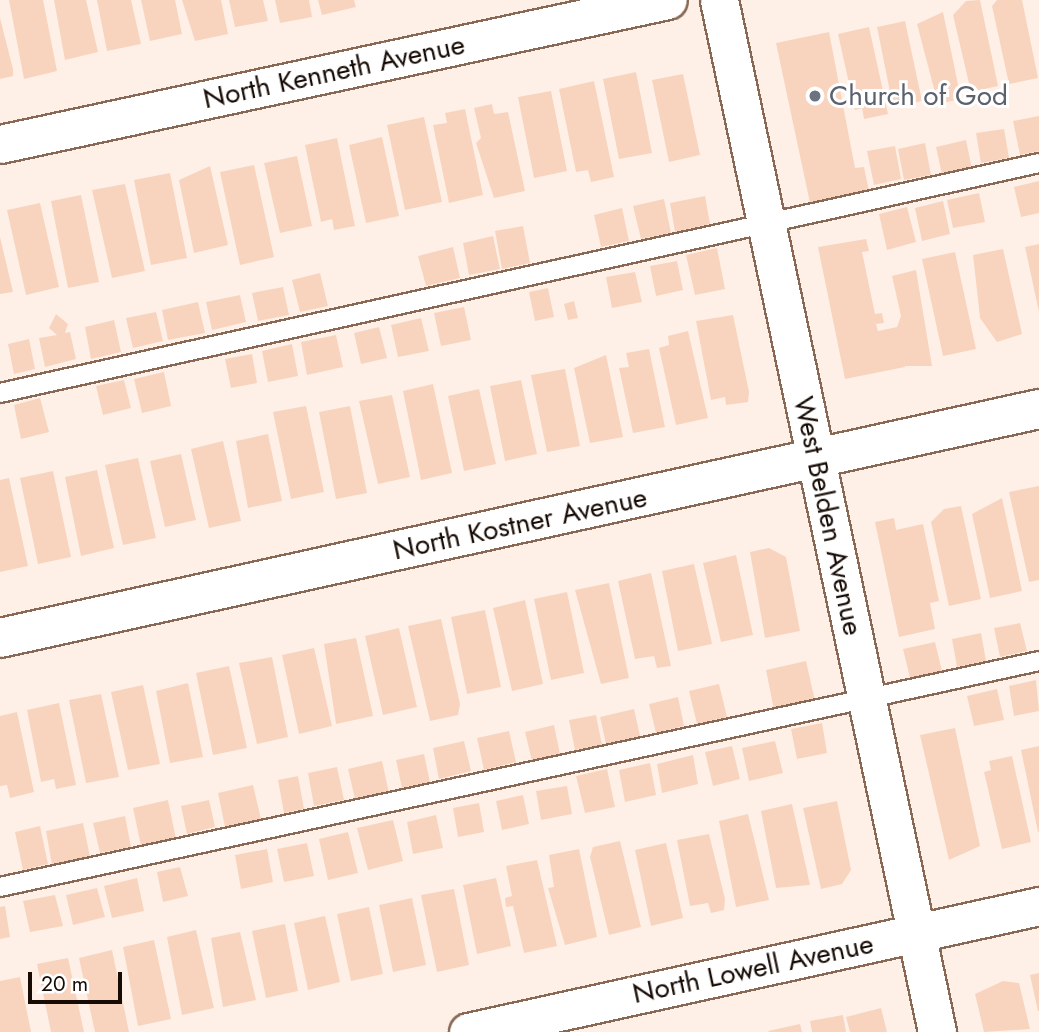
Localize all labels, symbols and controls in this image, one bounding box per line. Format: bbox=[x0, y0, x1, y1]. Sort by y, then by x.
street label: North Kenneth Avenue bbox=[200, 28, 468, 116]
place label: Church of God bbox=[829, 79, 1008, 113]
marker: Church of God bbox=[807, 88, 823, 104]
street label: West Belden Avenue bbox=[786, 393, 870, 639]
street label: North Kostner Avenue bbox=[390, 481, 650, 567]
street label: North Lowell Avenue bbox=[629, 927, 877, 1011]
scale bar bbox=[32, 958, 126, 1002]
text: 20 m bbox=[41, 969, 88, 999]

